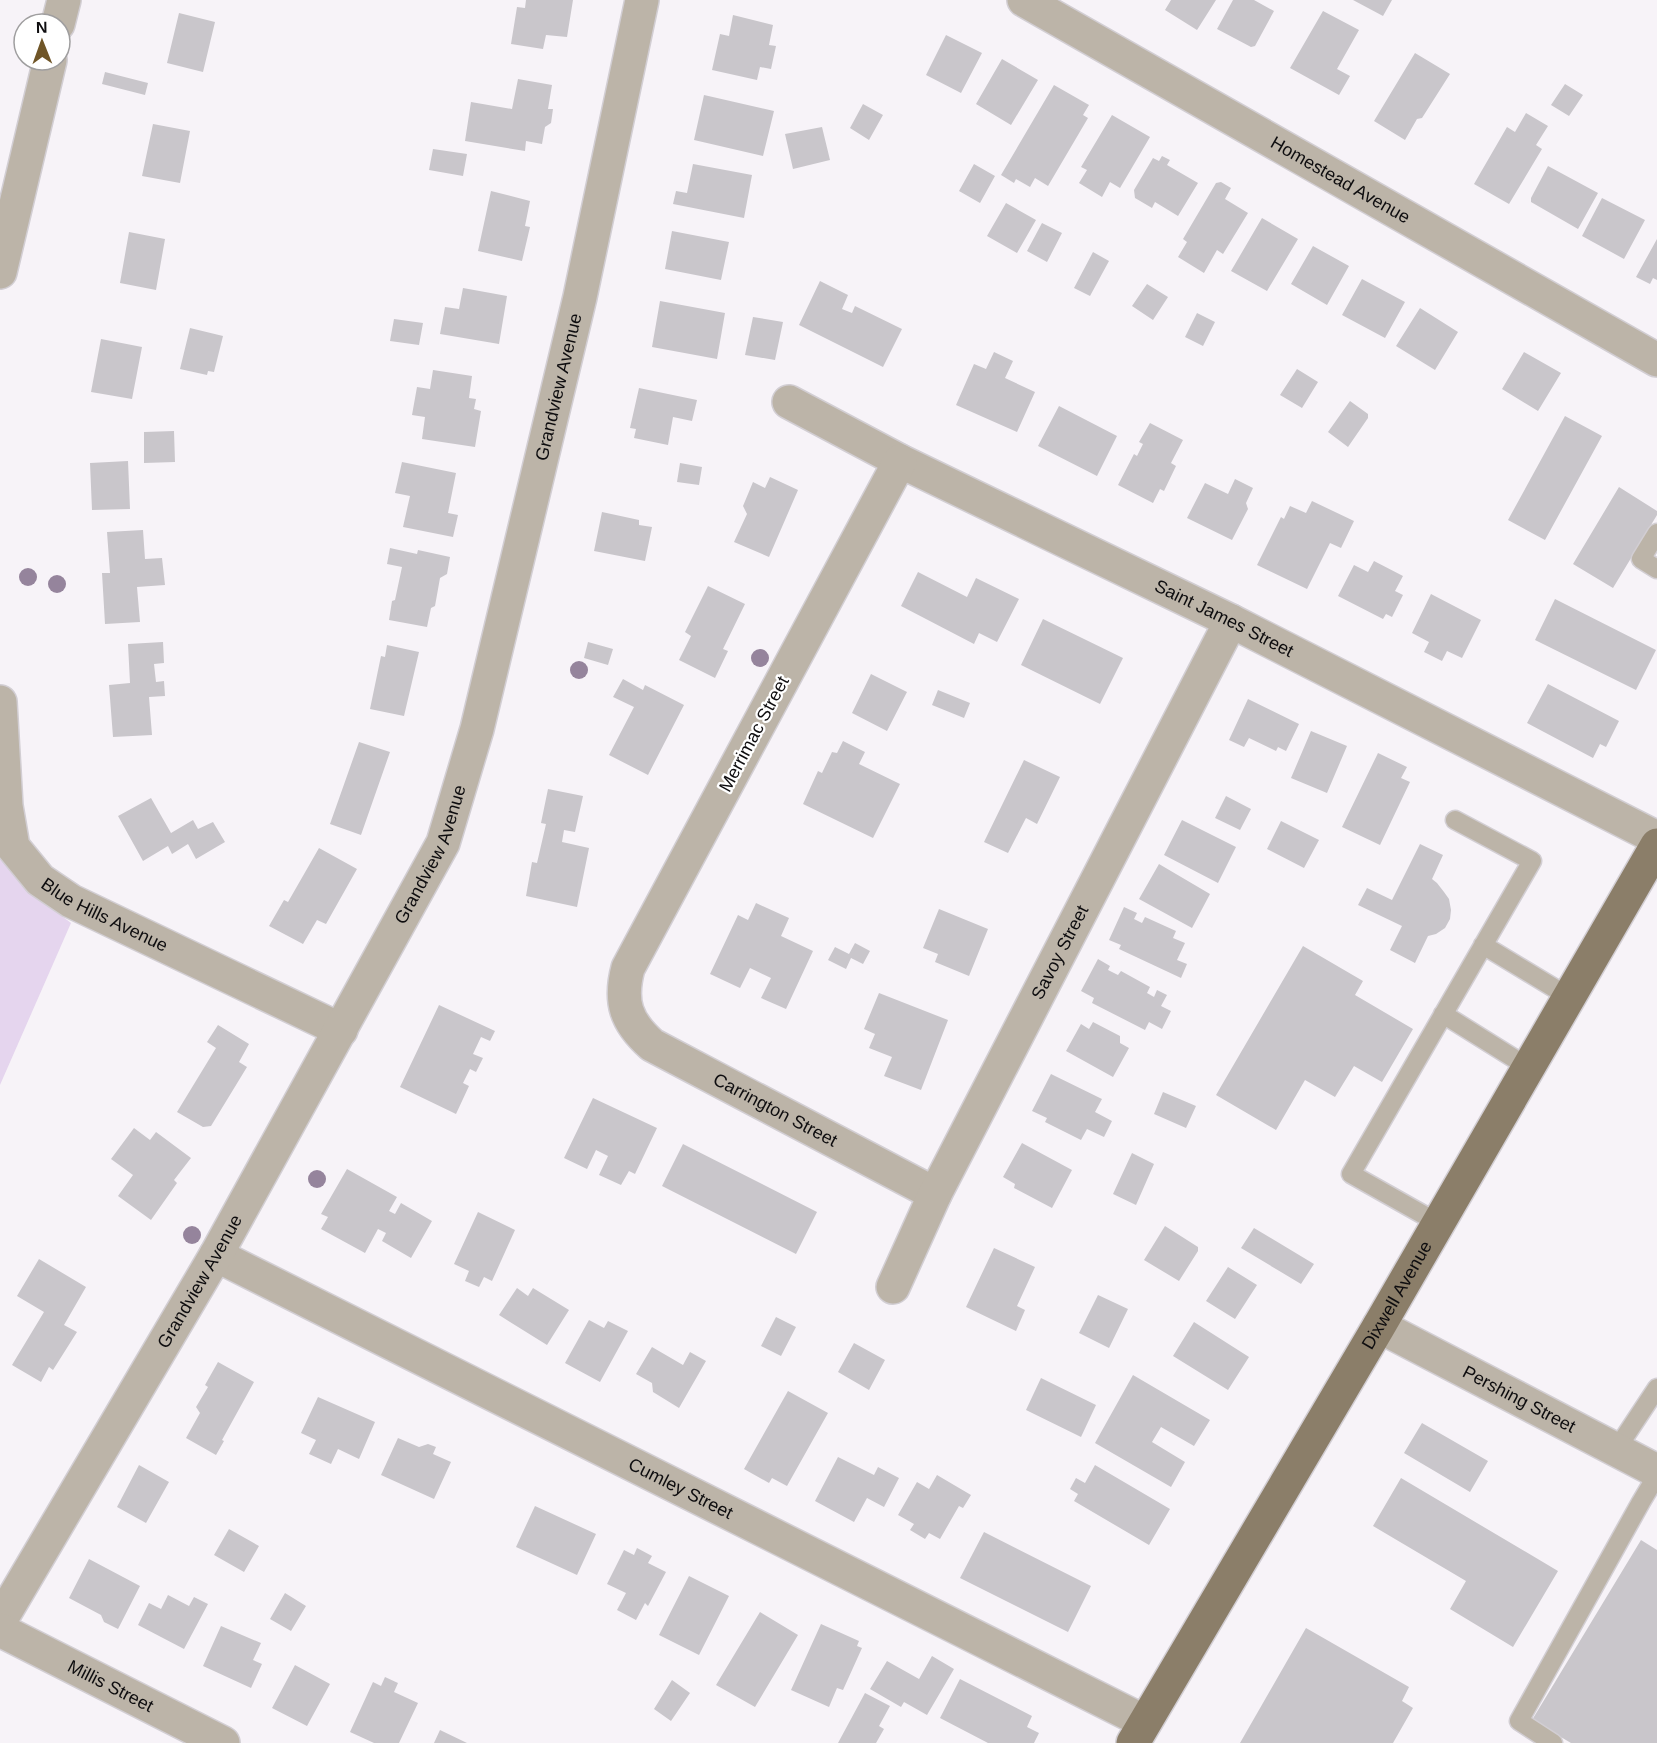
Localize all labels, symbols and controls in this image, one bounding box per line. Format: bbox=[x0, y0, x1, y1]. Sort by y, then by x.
north arrow bbox=[12, 12, 72, 72]
text: N bbox=[36, 19, 48, 36]
street label: Homestead Avenue bbox=[1267, 132, 1414, 227]
street label: Grandview Avenue bbox=[531, 311, 586, 463]
street label: Saint James Street bbox=[1152, 576, 1297, 661]
street label: Merrimac Street bbox=[715, 673, 793, 795]
street label: Grandview Avenue bbox=[390, 783, 470, 927]
street label: Blue Hills Avenue bbox=[37, 874, 171, 956]
street label: Savoy Street bbox=[1027, 902, 1092, 1003]
street label: Carrington Street bbox=[710, 1069, 841, 1151]
street label: Grandview Avenue bbox=[153, 1211, 246, 1352]
street label: Dixwell Avenue bbox=[1358, 1237, 1436, 1353]
street label: Pershing Street bbox=[1459, 1361, 1579, 1437]
street label: Cumley Street bbox=[625, 1454, 736, 1523]
street label: Millis Street bbox=[65, 1656, 157, 1716]

